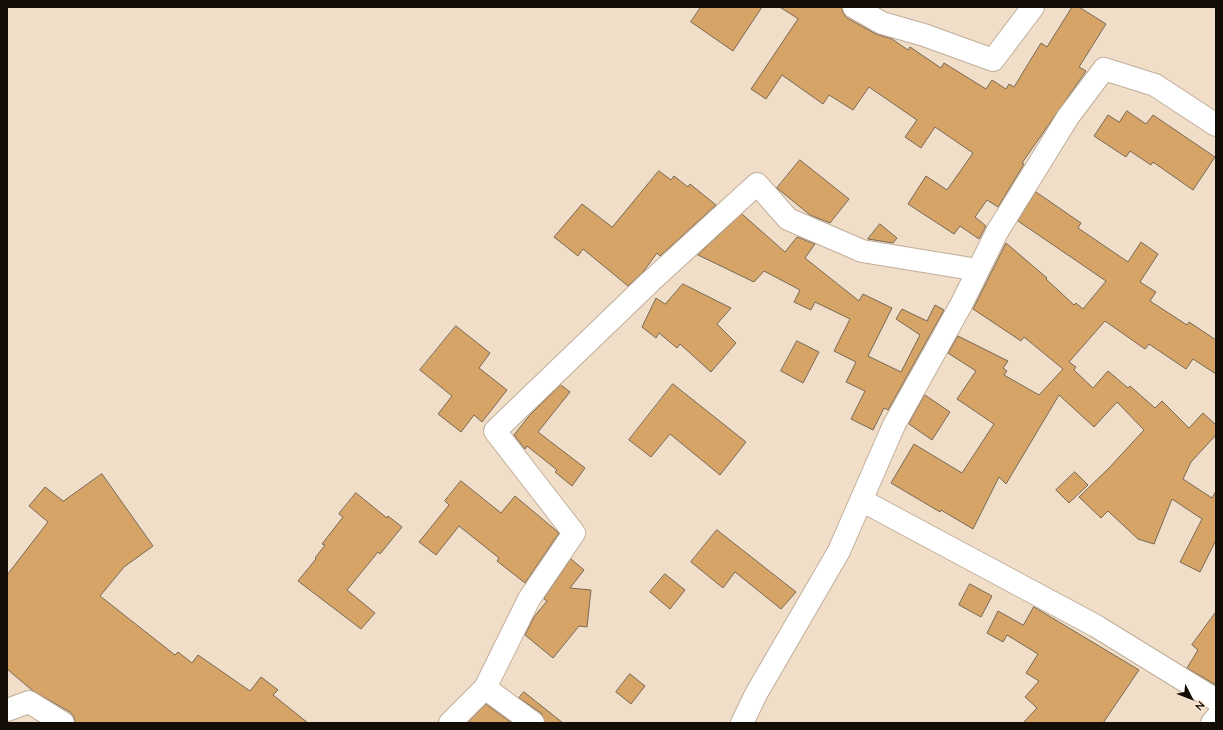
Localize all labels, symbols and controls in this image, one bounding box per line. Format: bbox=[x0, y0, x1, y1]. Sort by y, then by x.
north arrow bbox=[1171, 678, 1211, 718]
text: N bbox=[1192, 698, 1208, 714]

